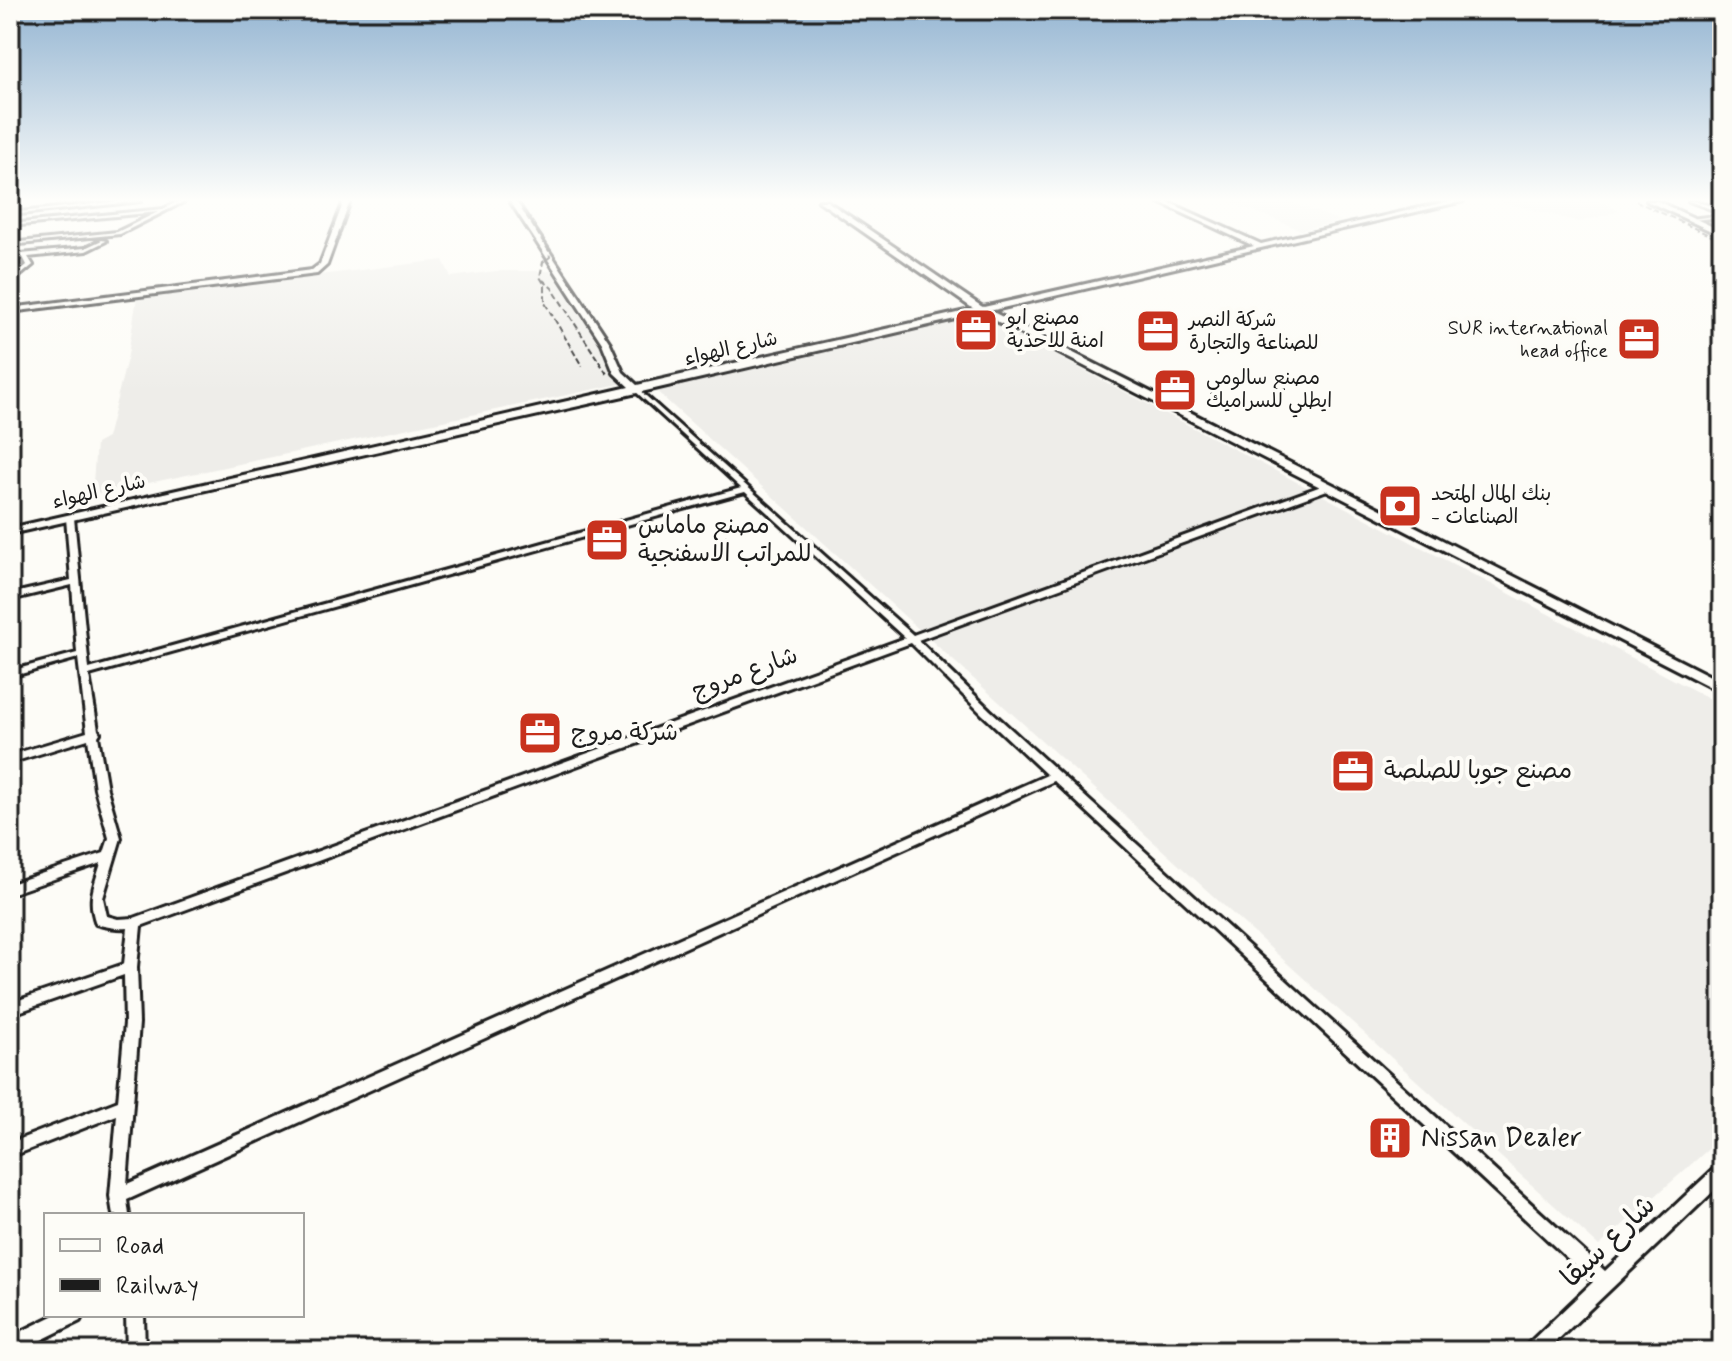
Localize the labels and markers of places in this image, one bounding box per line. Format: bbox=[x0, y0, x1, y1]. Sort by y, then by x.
place label: مصنع ابو امنة للاحذية bbox=[1005, 305, 1104, 355]
office icon: مصنع ابو امنة للاحذية bbox=[952, 306, 1000, 354]
office icon: شركة النصر للصناعة والتجارة bbox=[1134, 307, 1182, 355]
place label: شركة النصر للصناعة والتجارة bbox=[1187, 307, 1319, 357]
place label: SUR international head office bbox=[1448, 315, 1608, 365]
office icon: SUR international head office bbox=[1615, 315, 1663, 363]
place label: مصنع سالومي ايطلي للسراميك bbox=[1206, 365, 1332, 418]
office icon: مصنع سالومي ايطلي للسراميك bbox=[1151, 366, 1199, 414]
place label: بنك المال المتحد - الصناعات bbox=[1431, 481, 1551, 531]
bank icon: بنك المال المتحد - الصناعات bbox=[1376, 482, 1424, 530]
place label: مصنع ماماس للمراتب الاسفنجية bbox=[638, 511, 812, 570]
office icon: مصنع ماماس للمراتب الاسفنجية bbox=[583, 516, 631, 564]
office icon: شركة مروج bbox=[516, 709, 564, 757]
place label: شركة مروج bbox=[571, 718, 678, 749]
office icon: مصنع جوبا للصلصة bbox=[1329, 747, 1377, 795]
place label: مصنع جوبا للصلصة bbox=[1384, 756, 1572, 787]
building icon: Nissan Dealer bbox=[1366, 1114, 1414, 1162]
place label: Nissan Dealer bbox=[1421, 1120, 1582, 1157]

